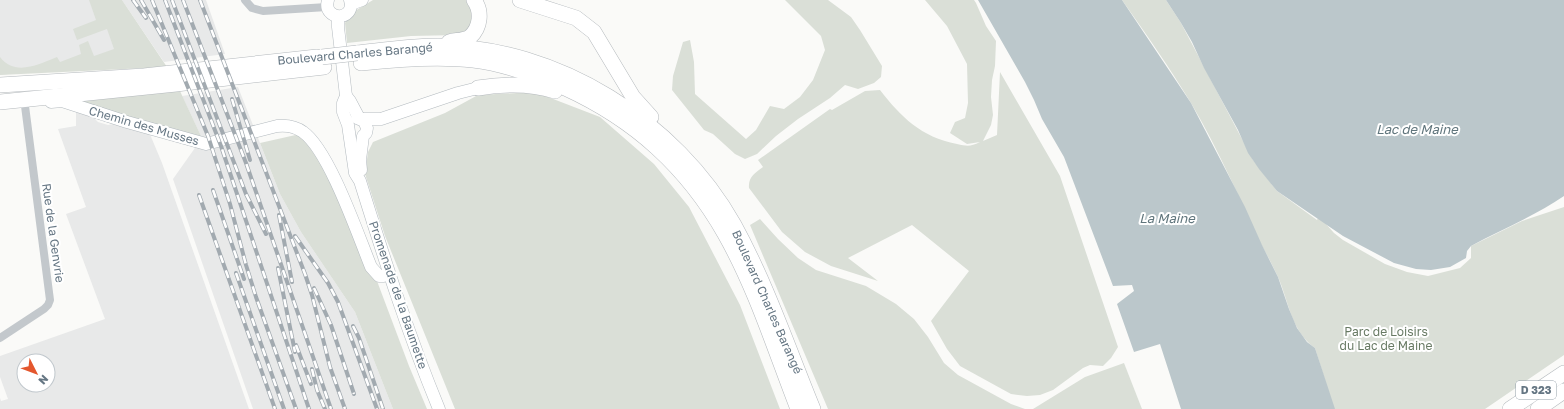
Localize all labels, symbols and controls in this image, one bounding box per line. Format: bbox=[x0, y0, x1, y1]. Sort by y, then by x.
street label: Boulevard Charles Barangé bbox=[277, 39, 433, 68]
street label: Chemin des Musses bbox=[87, 103, 201, 148]
water label: Lac de Maine bbox=[1376, 121, 1459, 137]
street label: Rue de la Genvrie bbox=[39, 182, 68, 284]
water label: La Maine bbox=[1139, 210, 1196, 226]
street label: Promenade de la Baumette bbox=[366, 219, 431, 371]
street label: Boulevard Charles Barangé bbox=[729, 228, 806, 376]
park label: Parc de Loisirs du Lac de Maine bbox=[1340, 324, 1432, 353]
north arrow bbox=[16, 353, 56, 393]
text: N bbox=[36, 373, 51, 387]
road number: D 323 bbox=[1516, 381, 1556, 399]

